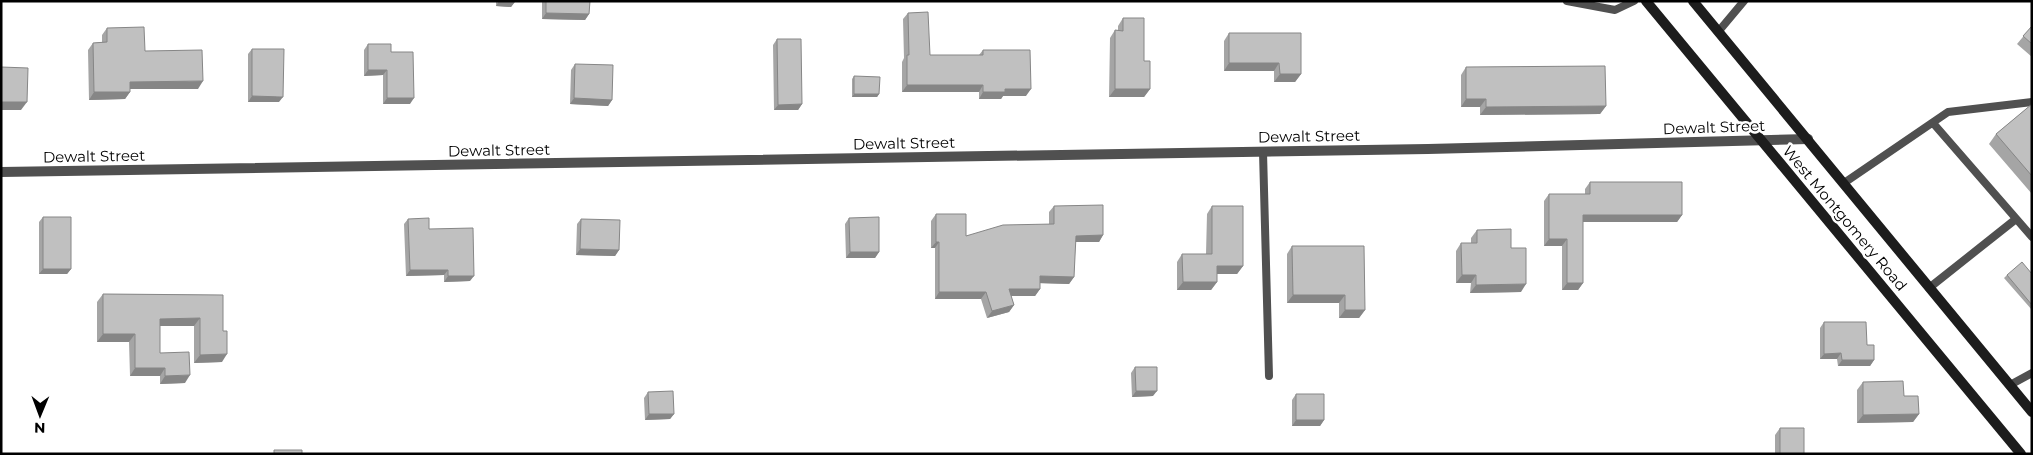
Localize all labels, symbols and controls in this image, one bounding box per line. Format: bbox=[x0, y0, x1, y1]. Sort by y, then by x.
street label: Dewalt Street bbox=[1663, 116, 1765, 138]
street label: Dewalt Street bbox=[1258, 126, 1360, 146]
street label: Dewalt Street bbox=[853, 133, 955, 153]
street label: Dewalt Street bbox=[448, 140, 550, 160]
street label: West Montgomery Road bbox=[1779, 142, 1911, 294]
street label: Dewalt Street bbox=[43, 146, 145, 166]
north arrow bbox=[15, 390, 65, 440]
text: N bbox=[34, 419, 46, 437]

